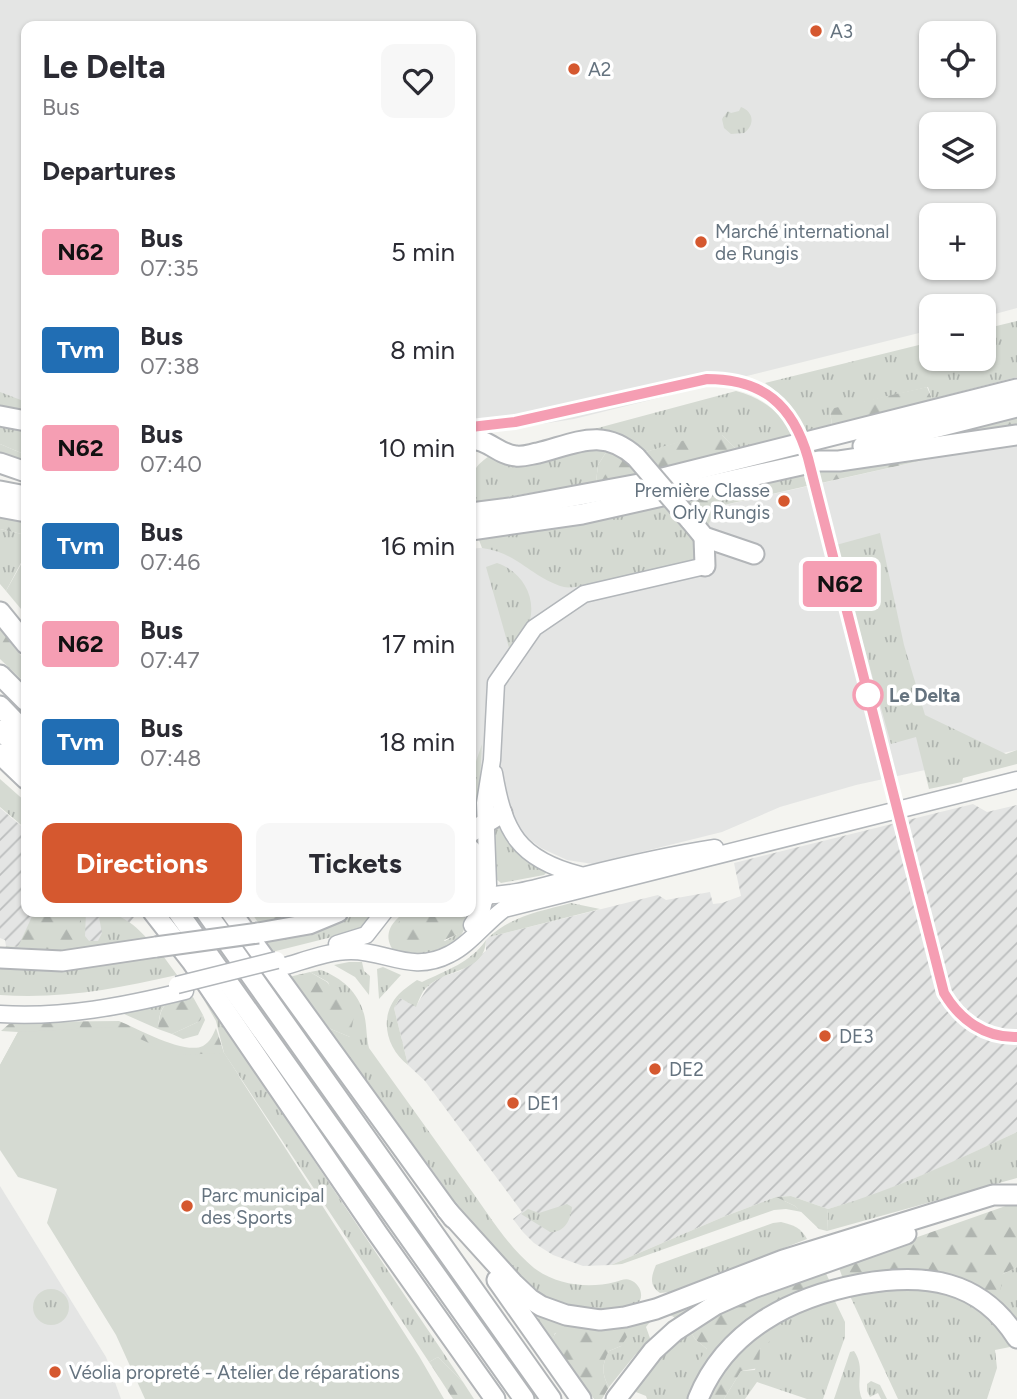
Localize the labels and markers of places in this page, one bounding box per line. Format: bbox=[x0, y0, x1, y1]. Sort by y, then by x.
place label: A3 bbox=[830, 20, 853, 43]
marker: A3 bbox=[808, 23, 824, 39]
place label: A2 bbox=[588, 58, 611, 81]
marker: A2 bbox=[566, 61, 582, 77]
place label: Marché international de Rungis bbox=[715, 220, 889, 265]
marker: Marché international de Rungis bbox=[693, 234, 709, 250]
place label: Première Classe Orly Rungis bbox=[634, 479, 770, 524]
marker: Première Classe Orly Rungis bbox=[776, 493, 792, 509]
marker: Le Delta bbox=[853, 680, 883, 710]
place label: Le Delta bbox=[889, 684, 960, 707]
place label: DE3 bbox=[839, 1025, 874, 1048]
marker: DE3 bbox=[817, 1028, 833, 1044]
place label: DE2 bbox=[669, 1058, 704, 1081]
marker: DE2 bbox=[647, 1061, 663, 1077]
place label: DE1 bbox=[527, 1092, 559, 1115]
marker: DE1 bbox=[505, 1095, 521, 1111]
place label: Parc municipal des Sports bbox=[201, 1184, 324, 1229]
marker: Parc municipal des Sports bbox=[179, 1198, 195, 1214]
place label: Véolia propreté - Atelier de réparations bbox=[69, 1361, 400, 1384]
marker: Véolia propreté - Atelier de réparations bbox=[47, 1364, 63, 1380]

